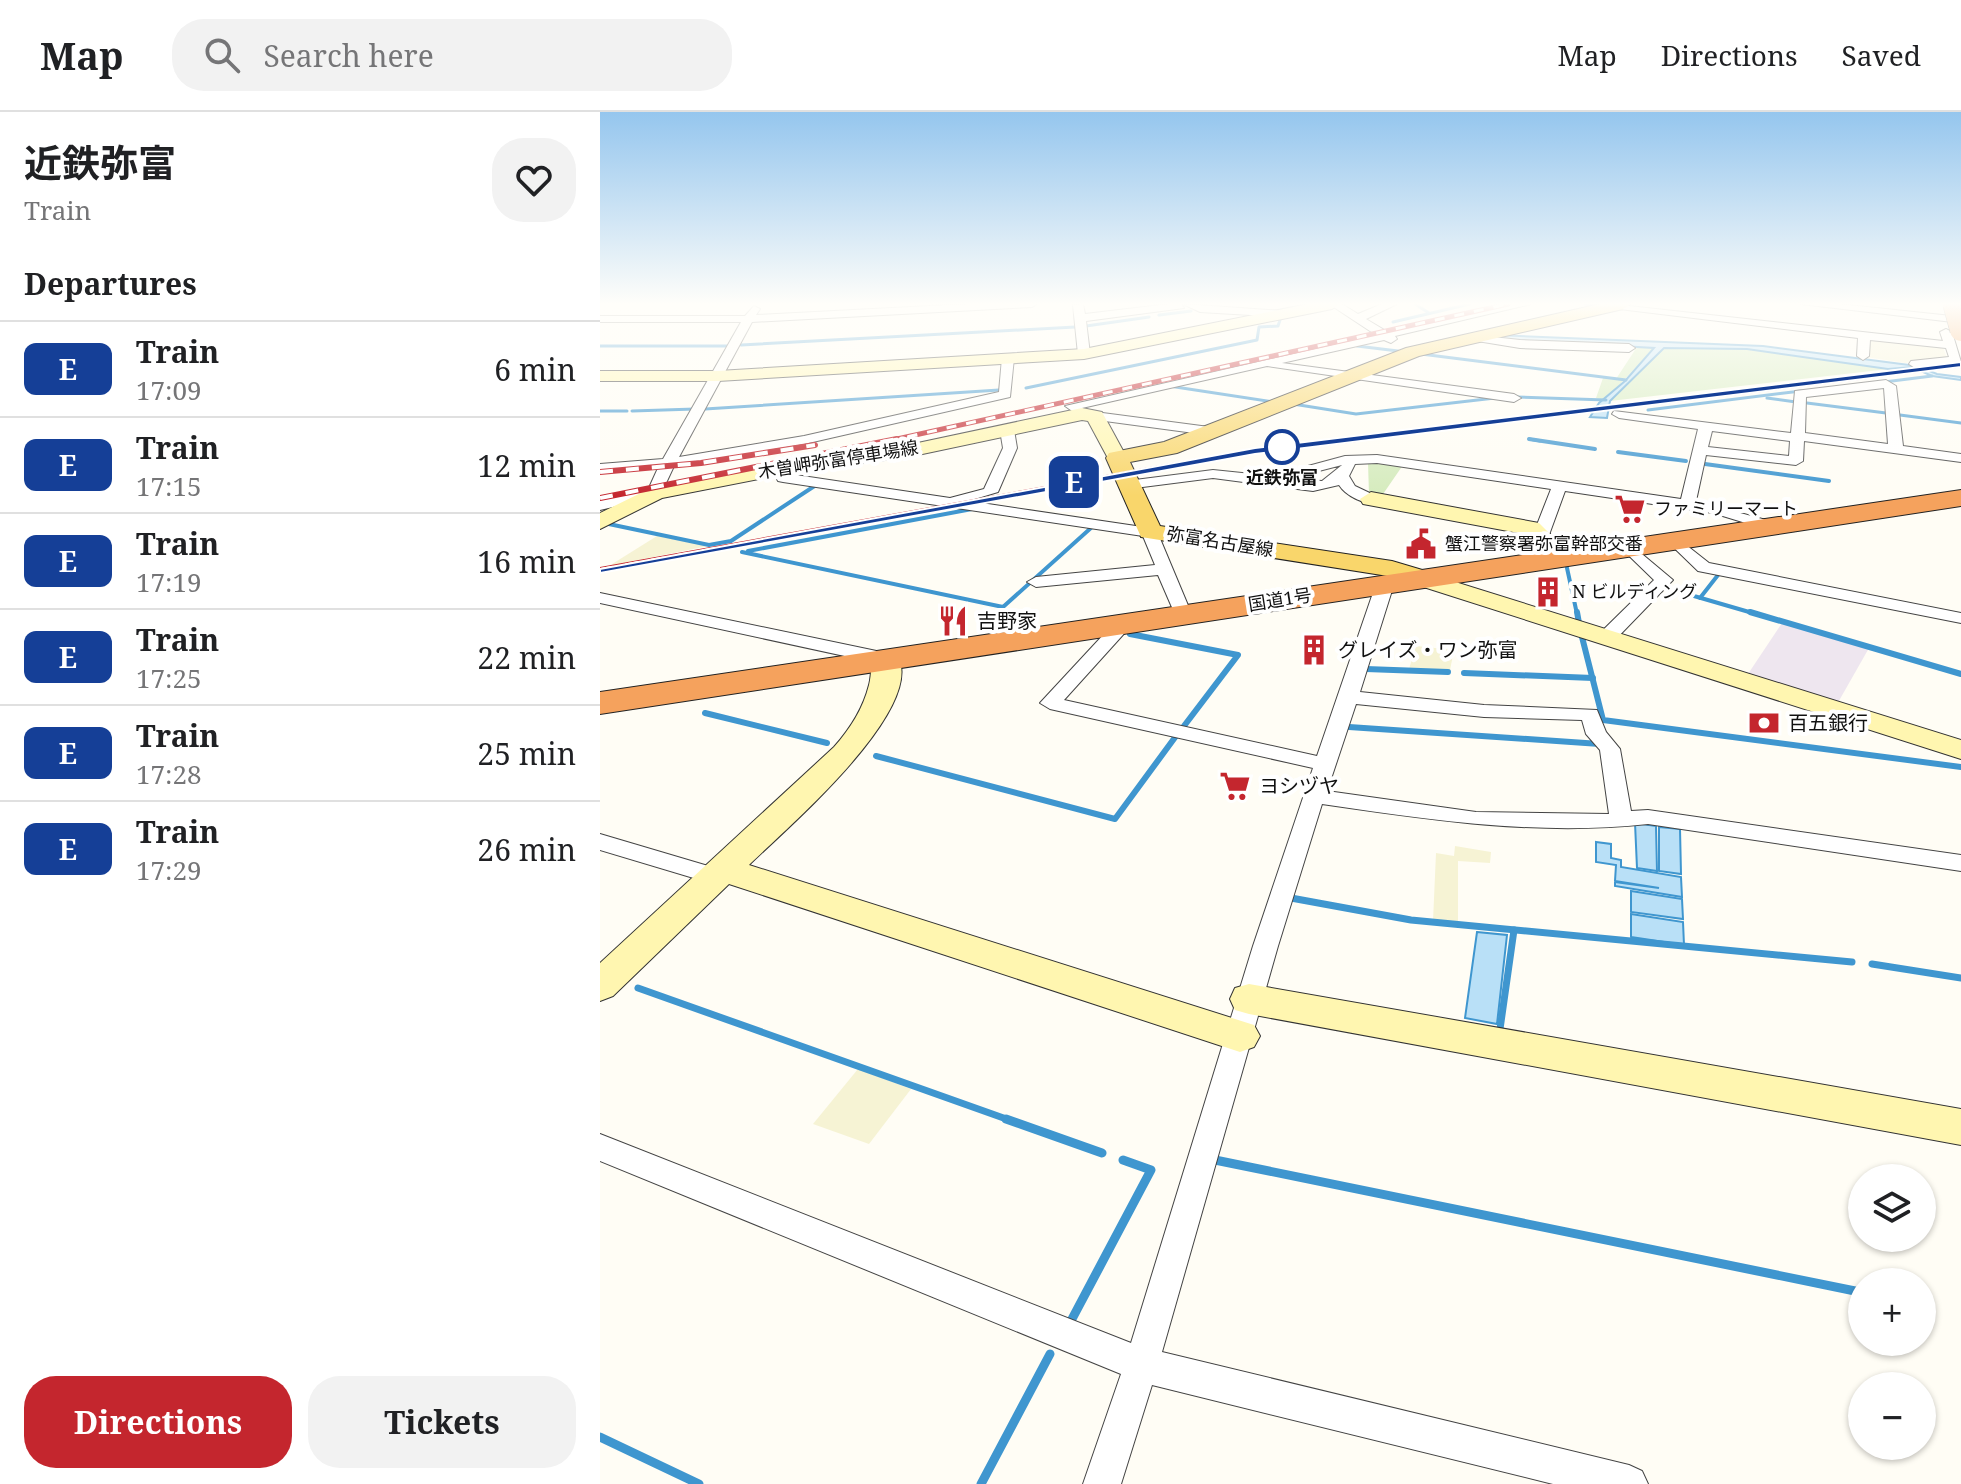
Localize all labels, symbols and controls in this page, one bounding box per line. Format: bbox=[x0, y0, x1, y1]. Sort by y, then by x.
search box bbox=[172, 19, 732, 91]
text: Map bbox=[40, 29, 124, 81]
icon: search bbox=[200, 33, 244, 77]
text: Search here bbox=[264, 35, 434, 76]
text: Map bbox=[1557, 36, 1617, 74]
text: Directions bbox=[1661, 36, 1798, 74]
text: Saved bbox=[1842, 36, 1921, 74]
text: 近鉄弥富 bbox=[24, 136, 176, 188]
button: heart bbox=[492, 138, 576, 222]
text: Train bbox=[24, 192, 91, 228]
text: Departures bbox=[24, 263, 197, 304]
text: Train bbox=[136, 331, 219, 372]
text: 6 min bbox=[494, 349, 576, 390]
text: E bbox=[59, 350, 77, 388]
text: 17:09 bbox=[136, 372, 202, 408]
text: Train bbox=[136, 427, 219, 468]
marker: 近鉄弥富 bbox=[1265, 430, 1299, 464]
street label: 木曽岬弥富停車場線 bbox=[756, 434, 920, 484]
text: 12 min bbox=[477, 445, 576, 486]
text: E bbox=[59, 446, 77, 484]
line badge: E bbox=[1048, 456, 1100, 508]
text: E bbox=[1065, 463, 1083, 501]
place label: 近鉄弥富 bbox=[1246, 465, 1318, 489]
text: 17:15 bbox=[136, 468, 202, 504]
supermarket icon: ファミリーマート bbox=[1613, 492, 1647, 526]
place label: ファミリーマート bbox=[1654, 496, 1798, 520]
street label: 弥富名古屋線 bbox=[1165, 521, 1275, 561]
text: Train bbox=[136, 523, 219, 564]
public building icon: 蟹江警察署弥富幹部交番 bbox=[1404, 527, 1438, 561]
place label: 蟹江警察署弥富幹部交番 bbox=[1445, 531, 1643, 555]
text: 16 min bbox=[477, 541, 576, 582]
text: E bbox=[59, 542, 77, 580]
text: 17:19 bbox=[136, 564, 202, 600]
building icon: N ビルディング bbox=[1531, 575, 1565, 609]
place label: N ビルディング bbox=[1572, 579, 1697, 603]
street label: 国道1号 bbox=[1246, 582, 1313, 616]
restaurant icon: 吉野家 bbox=[936, 604, 970, 638]
place label: 吉野家 bbox=[977, 607, 1037, 634]
text: Train bbox=[136, 619, 219, 660]
building icon: グレイズ・ワン弥富 bbox=[1297, 633, 1331, 667]
place label: グレイズ・ワン弥富 bbox=[1338, 636, 1517, 663]
text: 22 min bbox=[477, 637, 576, 678]
text: E bbox=[59, 638, 77, 676]
text: 17:25 bbox=[136, 660, 202, 696]
bank icon: 百五銀行 bbox=[1747, 706, 1781, 740]
place label: 百五銀行 bbox=[1788, 709, 1868, 736]
text: Train bbox=[136, 715, 219, 756]
text: 25 min bbox=[477, 733, 576, 774]
text: E bbox=[59, 734, 77, 772]
text: 17:28 bbox=[136, 756, 202, 792]
supermarket icon: ヨシヅヤ bbox=[1218, 769, 1252, 803]
place label: ヨシヅヤ bbox=[1259, 772, 1339, 799]
text: Train bbox=[136, 811, 219, 852]
text: 26 min bbox=[477, 829, 576, 870]
text: E bbox=[59, 830, 77, 868]
text: 17:29 bbox=[136, 852, 202, 888]
map controls bbox=[1848, 1164, 1936, 1460]
button: layers bbox=[1848, 1164, 1936, 1252]
button: + bbox=[1848, 1268, 1936, 1356]
button: − bbox=[1848, 1372, 1936, 1460]
button: Directions bbox=[24, 1376, 292, 1468]
button: Tickets bbox=[308, 1376, 576, 1468]

